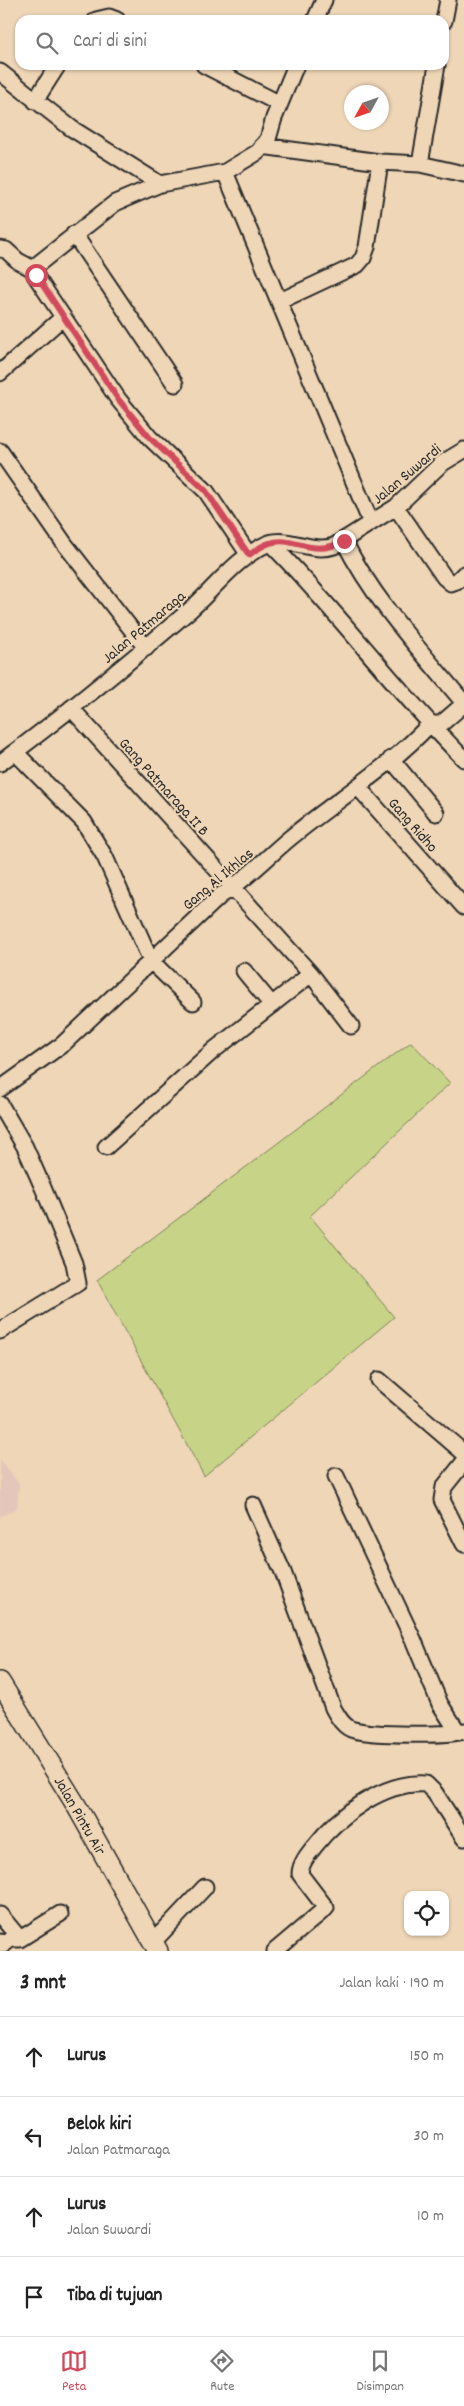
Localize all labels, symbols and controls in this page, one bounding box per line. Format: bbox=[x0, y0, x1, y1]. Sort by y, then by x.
search box bbox=[15, 15, 449, 70]
icon: search bbox=[33, 29, 61, 57]
text: Cari di sini bbox=[73, 29, 147, 56]
north arrow bbox=[344, 85, 389, 130]
route start bbox=[25, 264, 48, 287]
street label: Jalan Suwardi bbox=[368, 439, 447, 511]
route end bbox=[333, 530, 356, 553]
street label: Jalan Patmaraga bbox=[98, 586, 192, 670]
street label: Gang Patmaraga II B bbox=[113, 733, 214, 842]
street label: Gang Ridho bbox=[382, 793, 443, 858]
street label: Gang Al Ikhlas bbox=[178, 843, 259, 917]
street label: Jalan Pintu Air bbox=[47, 1773, 111, 1860]
map controls bbox=[404, 1891, 449, 1936]
button: locate bbox=[404, 1891, 449, 1936]
text: 3 mnt bbox=[20, 1969, 66, 1999]
text: Jalan kaki · 190 m bbox=[340, 1972, 444, 1995]
icon: ahead bbox=[20, 2043, 48, 2071]
text: Lurus bbox=[67, 2043, 106, 2070]
text: 150 m bbox=[410, 2045, 444, 2068]
text: Belok kiri bbox=[67, 2112, 131, 2139]
icon: left bbox=[20, 2123, 48, 2151]
text: 30 m bbox=[414, 2125, 444, 2148]
text: Jalan Patmaraga bbox=[67, 2139, 170, 2162]
text: Lurus bbox=[67, 2192, 106, 2219]
icon: ahead bbox=[20, 2203, 48, 2231]
text: 10 m bbox=[417, 2205, 444, 2228]
text: Jalan Suwardi bbox=[67, 2219, 151, 2242]
icon: arrive bbox=[20, 2283, 48, 2311]
text: Tiba di tujuan bbox=[67, 2283, 162, 2310]
tab: Peta bbox=[60, 2347, 88, 2397]
tab: Rute bbox=[208, 2347, 236, 2397]
tab: Disimpan bbox=[357, 2347, 404, 2397]

